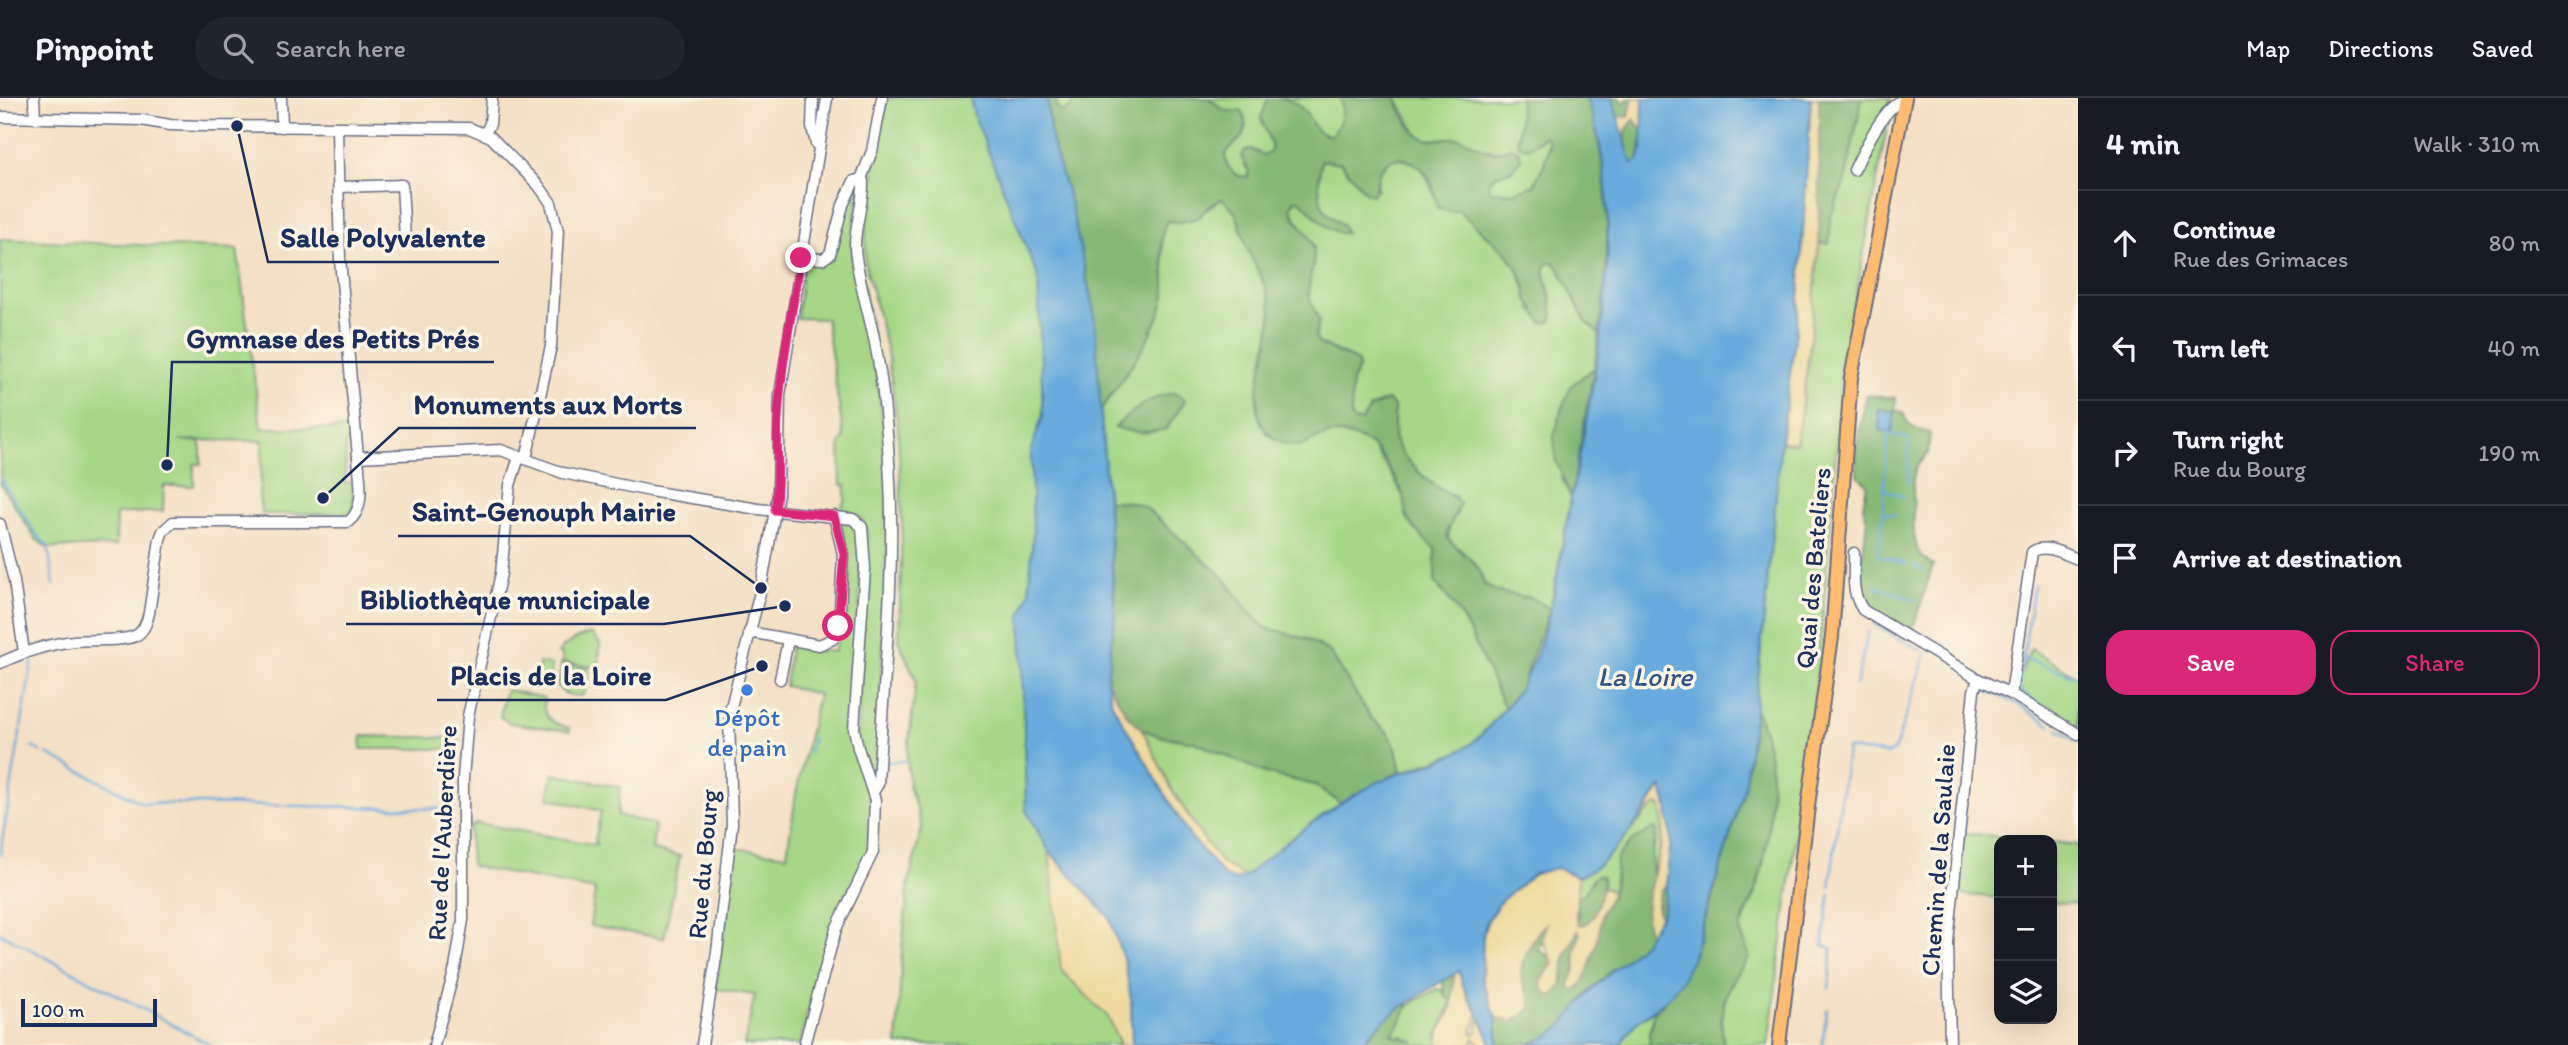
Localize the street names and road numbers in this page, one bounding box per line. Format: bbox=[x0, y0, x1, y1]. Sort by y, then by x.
street label: Quai des Bateliers bbox=[1788, 466, 1838, 670]
street label: Rue de l'Auberdière bbox=[420, 724, 464, 942]
street label: Chemin de la Saulaie bbox=[1914, 743, 1962, 977]
street label: Rue du Bourg bbox=[681, 787, 726, 940]

